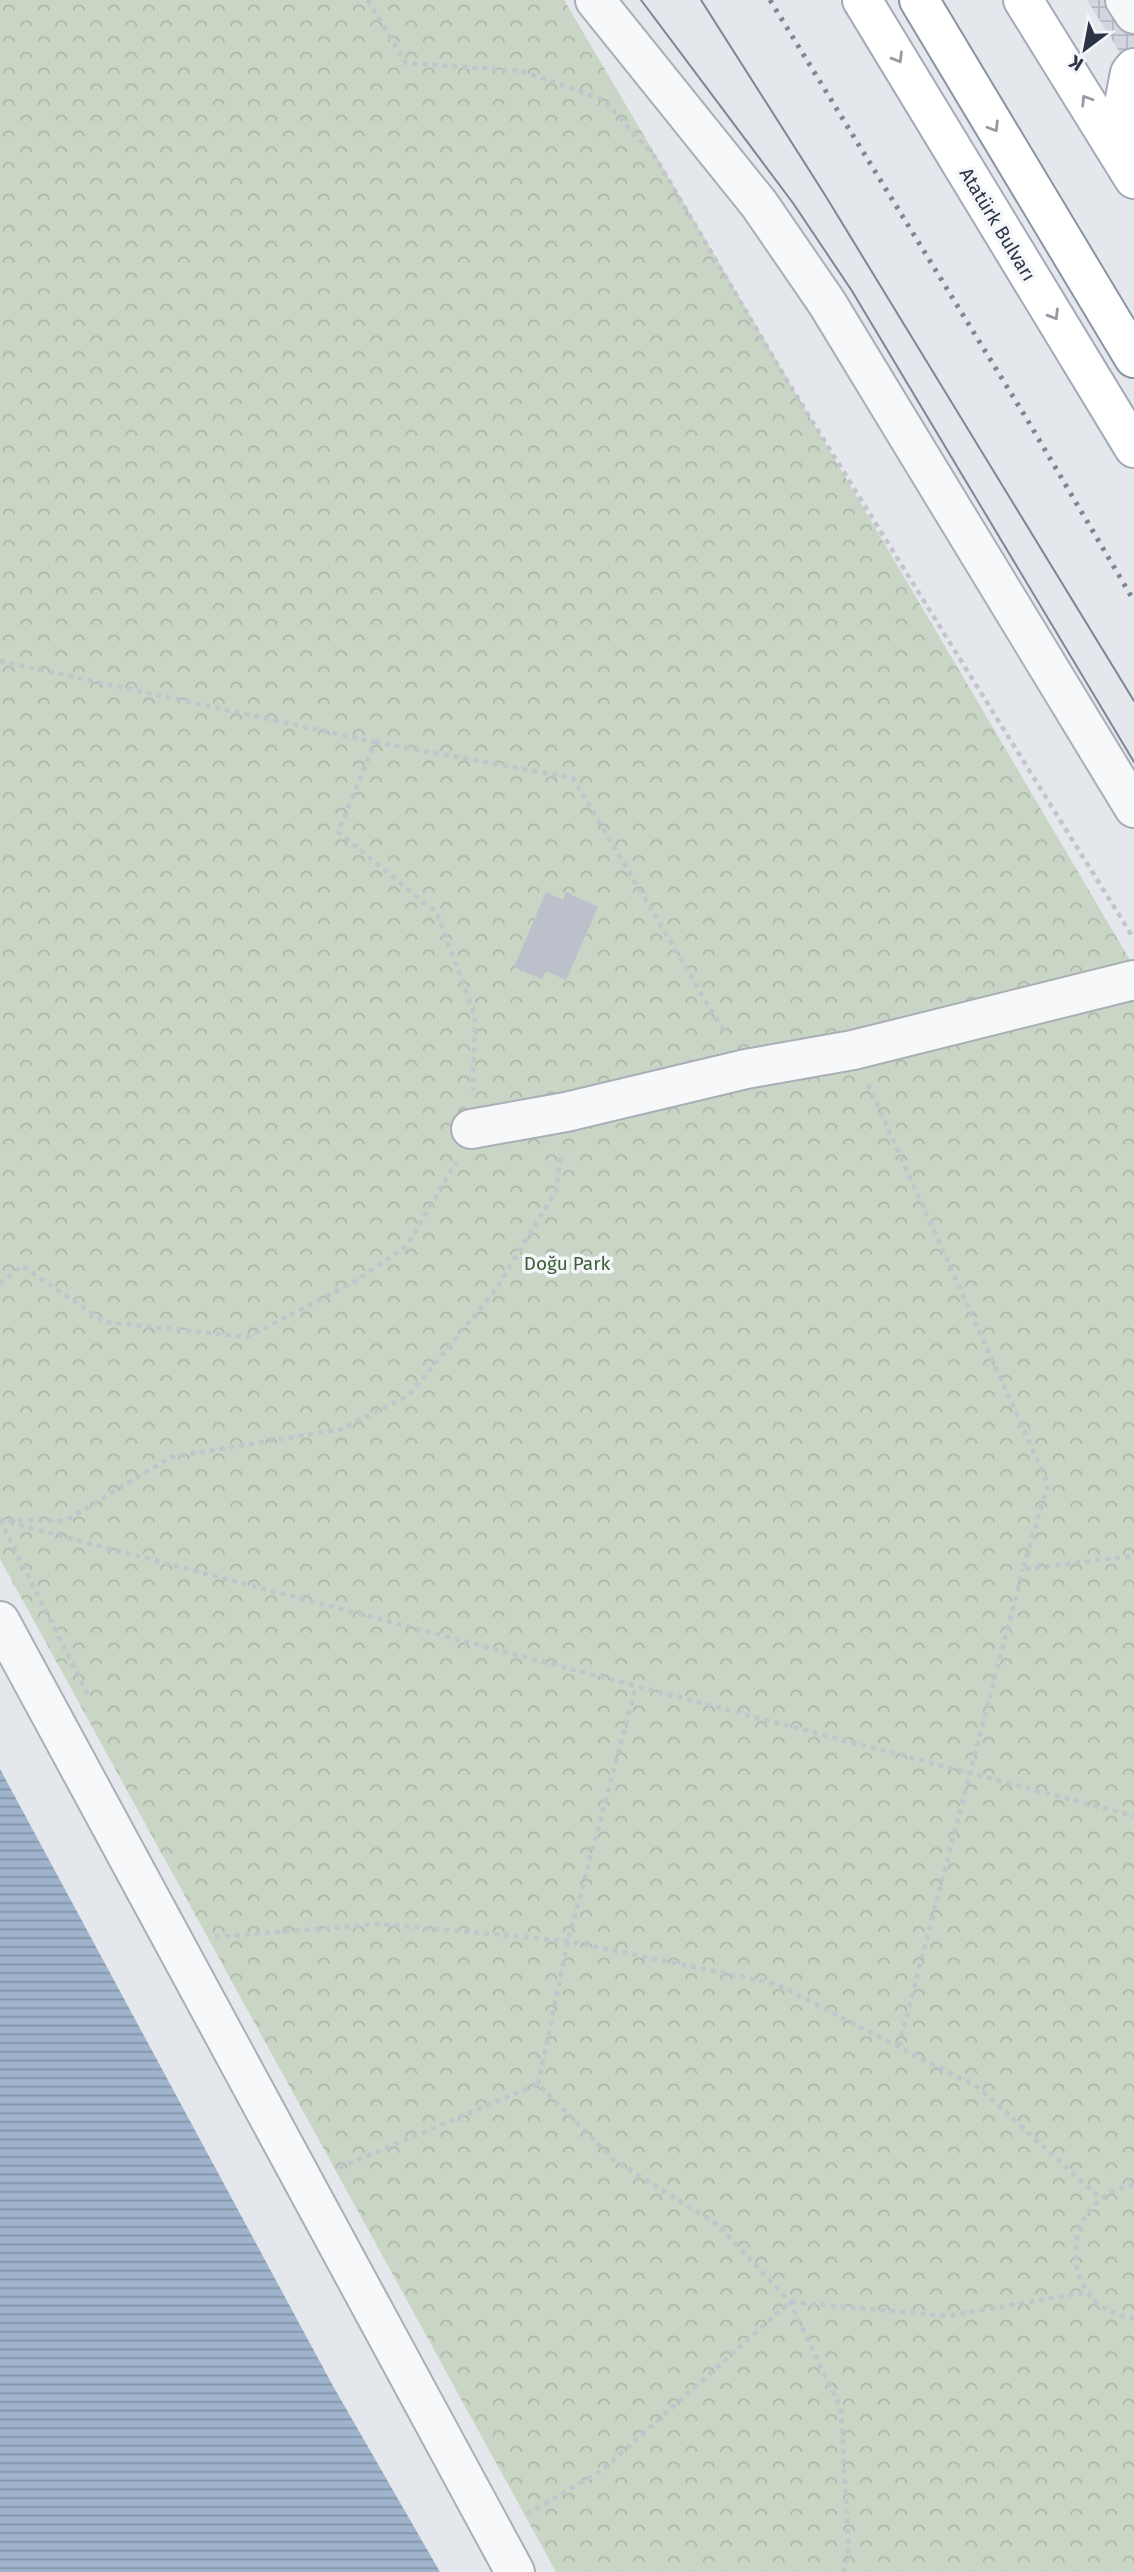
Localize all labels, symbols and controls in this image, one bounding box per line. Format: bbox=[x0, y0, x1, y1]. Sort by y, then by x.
north arrow bbox=[1050, 14, 1120, 84]
one-way arrow bbox=[890, 50, 903, 63]
text: K bbox=[1064, 50, 1087, 76]
one-way arrow bbox=[1081, 95, 1094, 108]
one-way arrow bbox=[986, 119, 999, 132]
street label: Atatürk Bulvarı bbox=[955, 163, 1040, 285]
one-way arrow bbox=[1045, 308, 1058, 321]
park label: Doğu Park bbox=[524, 1252, 611, 1275]

